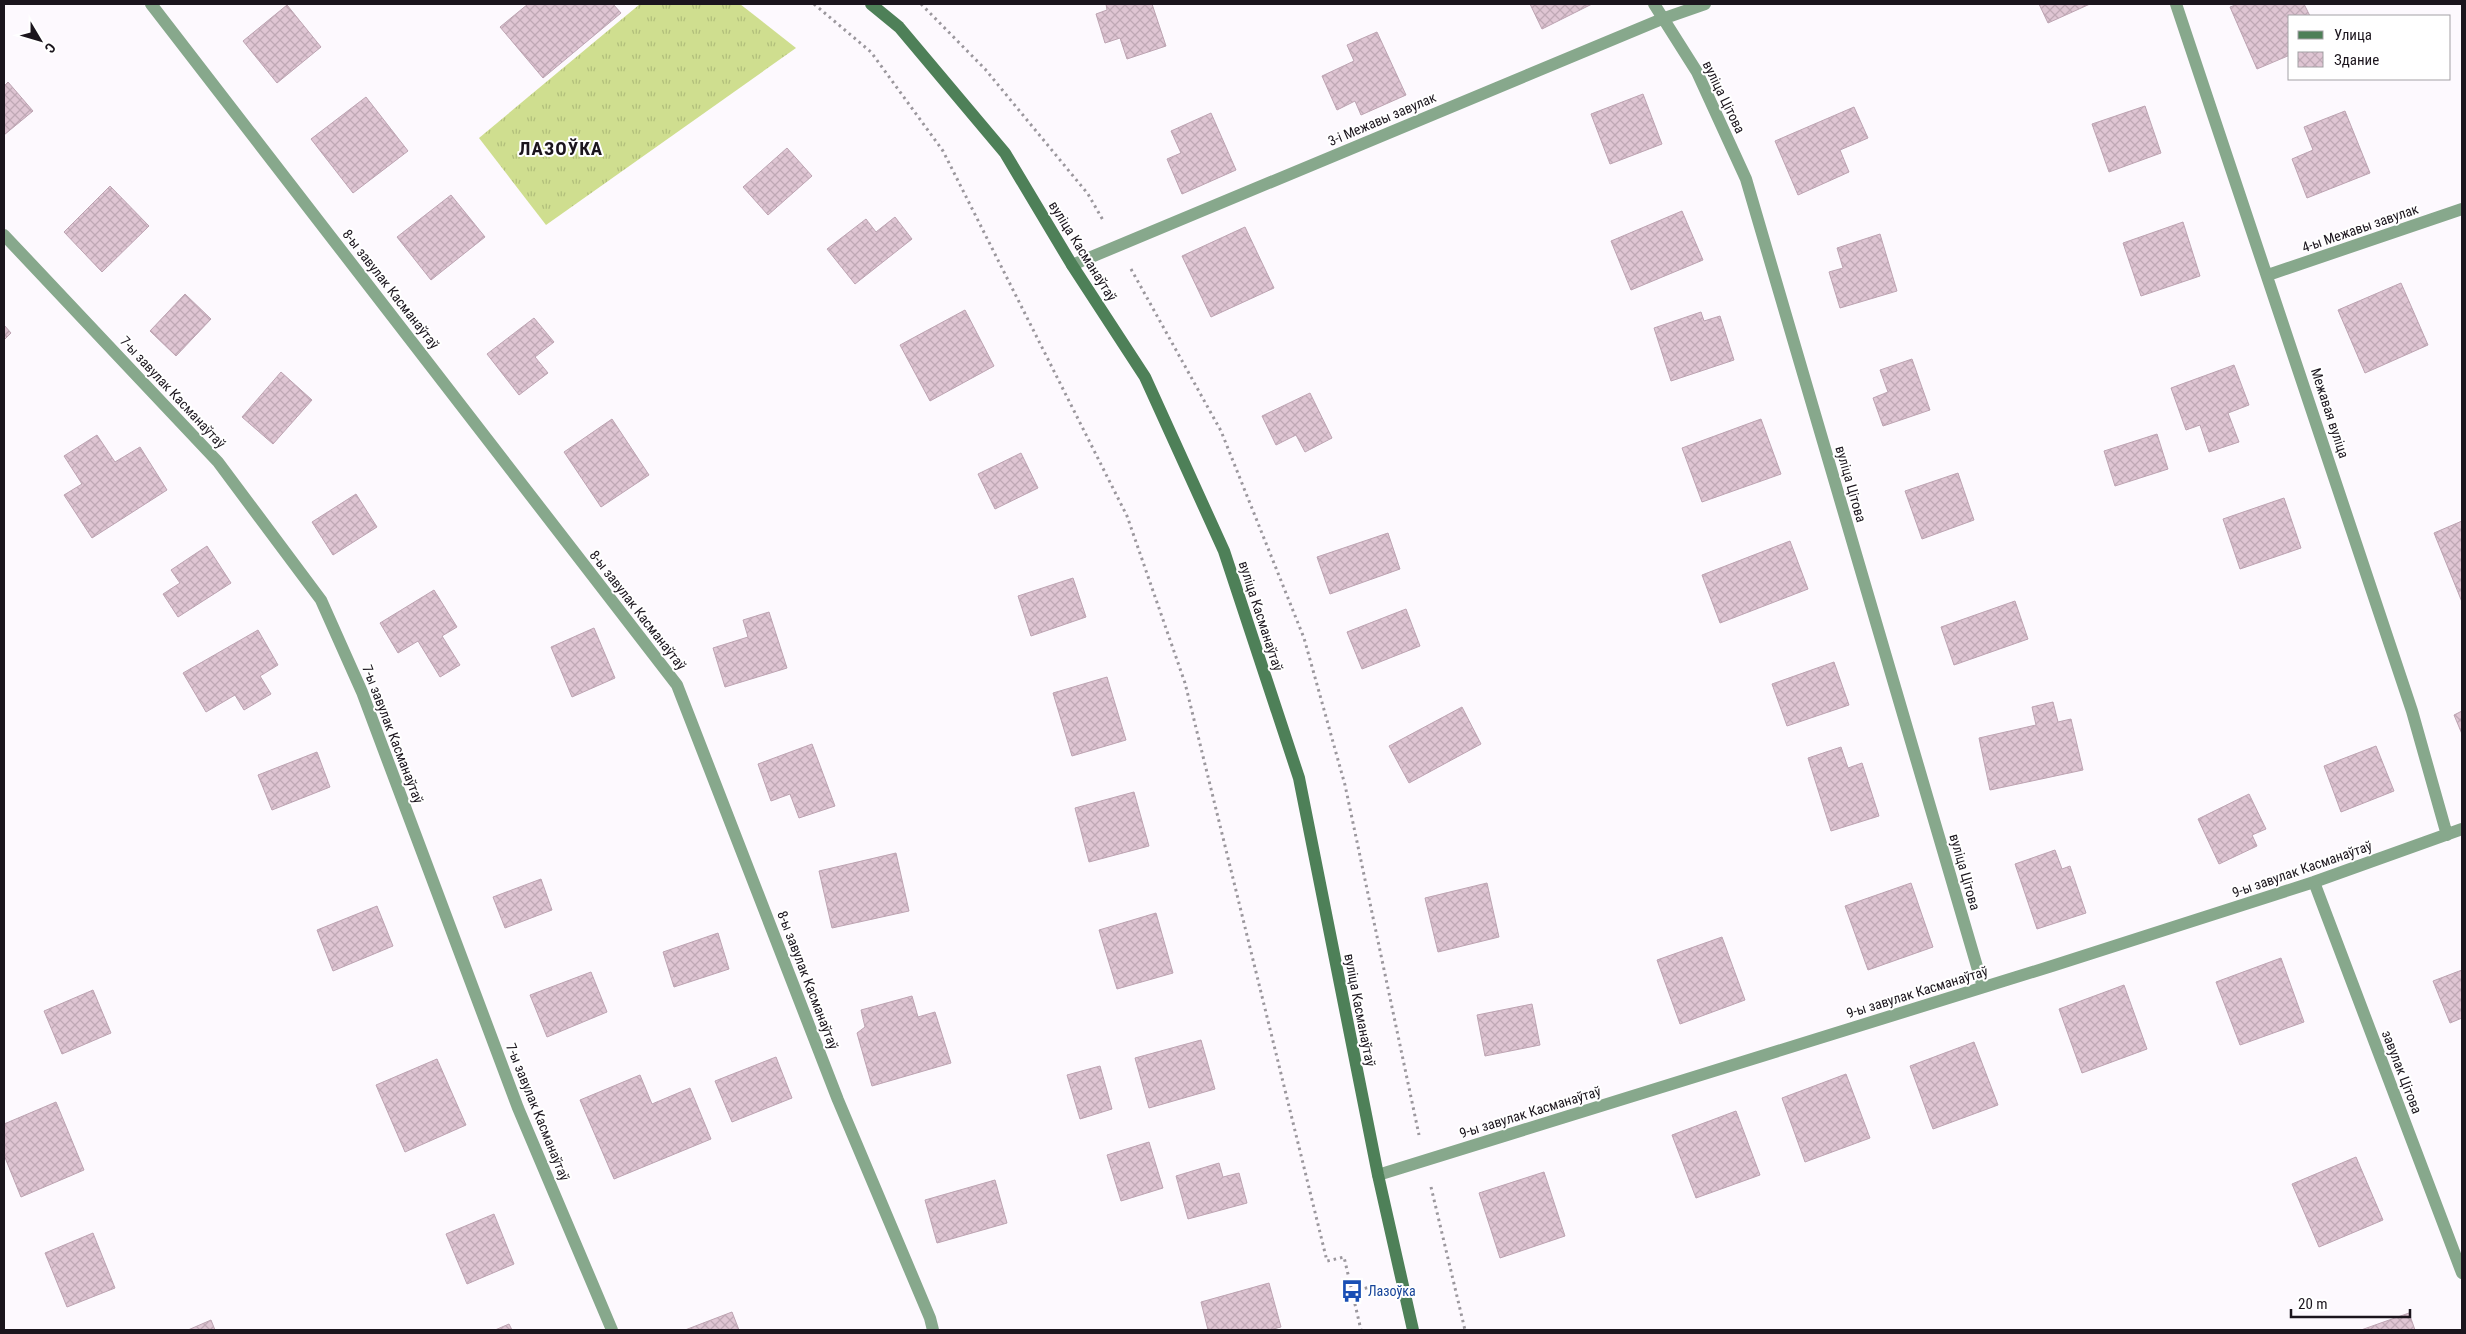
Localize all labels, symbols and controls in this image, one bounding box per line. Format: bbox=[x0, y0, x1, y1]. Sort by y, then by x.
north arrow bbox=[15, 15, 65, 65]
legend bbox=[2288, 15, 2451, 80]
text: Улица bbox=[2334, 26, 2372, 44]
text: С bbox=[41, 40, 59, 56]
text: Здание bbox=[2334, 51, 2379, 69]
street label: вуліца Цітова bbox=[1700, 58, 1748, 136]
street label: 3-і Межавы завулак bbox=[1326, 89, 1439, 149]
district label: ЛАЗОЎКА bbox=[519, 137, 603, 160]
street label: вуліца Касманаўтаў bbox=[1046, 198, 1120, 304]
street label: 4-ы Межавы завулак bbox=[2300, 200, 2421, 255]
street label: 8-ы завулак Касманаўтаў bbox=[339, 226, 443, 352]
street label: 7-ы завулак Касманаўтаў bbox=[117, 333, 229, 451]
street label: Межавая вуліца bbox=[2308, 366, 2352, 460]
street label: вуліца Цітова bbox=[1832, 444, 1870, 524]
street label: 8-ы завулак Касманаўтаў bbox=[586, 547, 690, 673]
street label: вуліца Касманаўтаў bbox=[1236, 559, 1286, 673]
street label: 7-ы завулак Касманаўтаў bbox=[359, 663, 427, 806]
street label: вуліца Цітова bbox=[1946, 832, 1984, 912]
street label: 9-ы завулак Касманаўтаў bbox=[2230, 837, 2374, 900]
street label: 8-ы завулак Касманаўтаў bbox=[774, 909, 842, 1052]
street label: вуліца Касманаўтаў bbox=[1341, 952, 1379, 1068]
street label: 9-ы завулак Касманаўтаў bbox=[1844, 963, 1990, 1021]
street label: завулак Цітова bbox=[2379, 1028, 2425, 1116]
street label: 7-ы завулак Касманаўтаў bbox=[503, 1041, 573, 1183]
street label: 9-ы завулак Касманаўтаў bbox=[1457, 1083, 1603, 1141]
bus stop icon: Лазоўка bbox=[1339, 1278, 1365, 1304]
place label: Лазоўка bbox=[1368, 1283, 1416, 1299]
scale bar bbox=[2291, 1286, 2410, 1318]
text: 20 m bbox=[2298, 1295, 2328, 1313]

